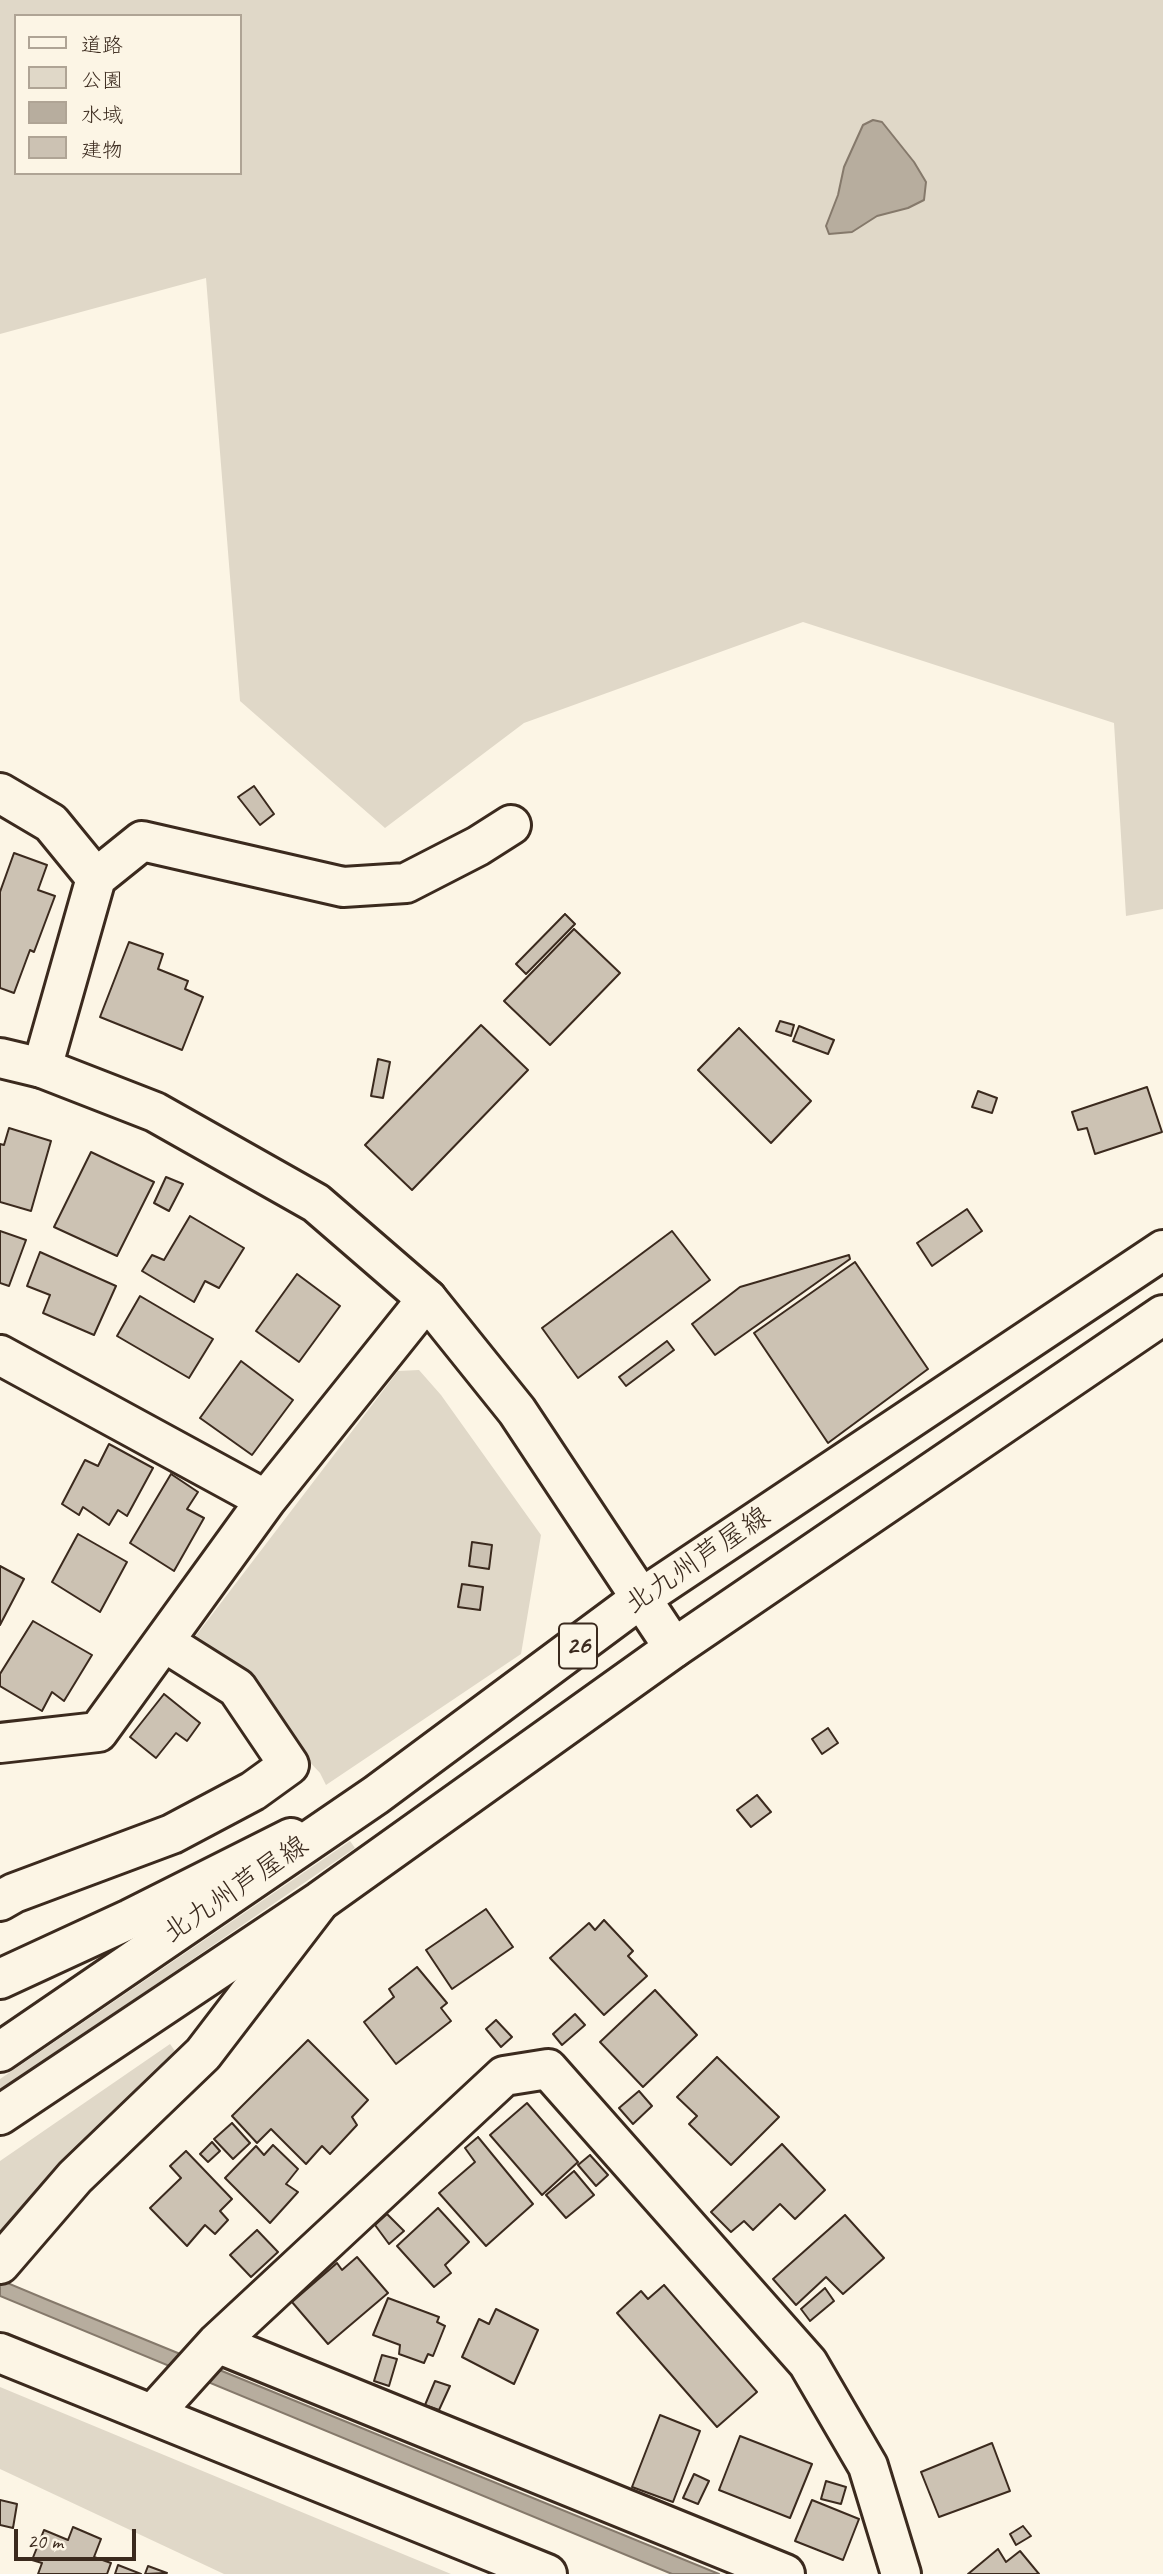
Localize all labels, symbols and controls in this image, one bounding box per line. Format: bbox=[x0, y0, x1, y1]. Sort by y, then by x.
legend bbox=[14, 14, 242, 175]
text: 道路 bbox=[81, 32, 123, 58]
text: 公園 bbox=[81, 67, 123, 93]
text: 水域 bbox=[81, 102, 123, 128]
text: 建物 bbox=[81, 137, 123, 163]
street label: 北九州芦屋線 bbox=[619, 1500, 777, 1622]
road number: 26 bbox=[559, 1624, 597, 1668]
street label: 北九州芦屋線 bbox=[157, 1829, 315, 1951]
scale bar bbox=[18, 2514, 140, 2558]
text: 20 m bbox=[27, 2528, 63, 2554]

